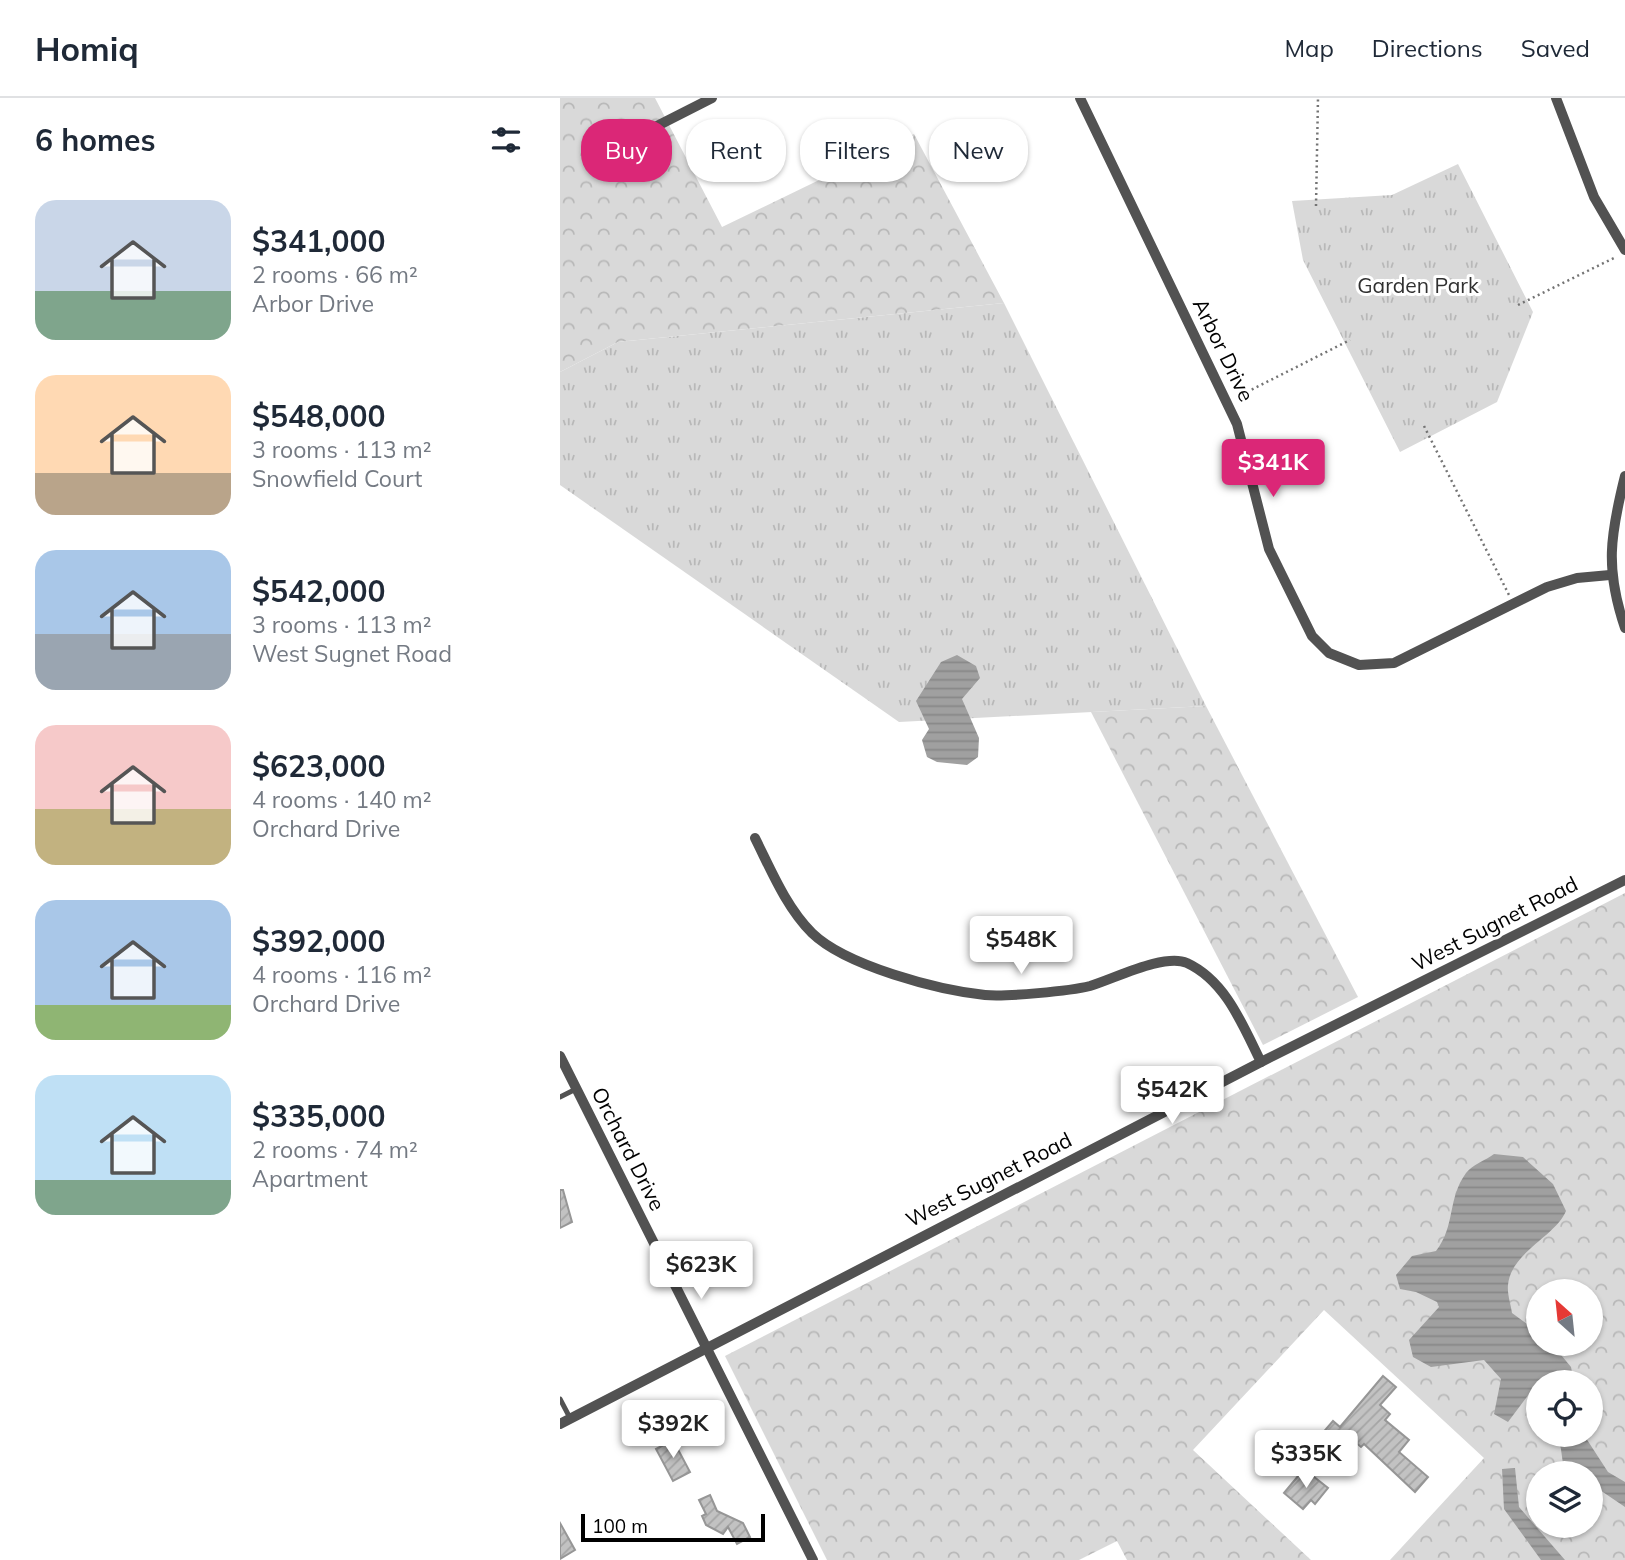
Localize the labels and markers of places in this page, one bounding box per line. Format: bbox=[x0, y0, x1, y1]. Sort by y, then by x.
pin: $341K bbox=[1224, 440, 1322, 499]
pin: $548K bbox=[972, 916, 1070, 976]
pin: $542K bbox=[1123, 1066, 1221, 1126]
pin: $623K bbox=[652, 1242, 750, 1301]
pin: $392K bbox=[624, 1400, 722, 1460]
pin: $335K bbox=[1257, 1430, 1355, 1490]

